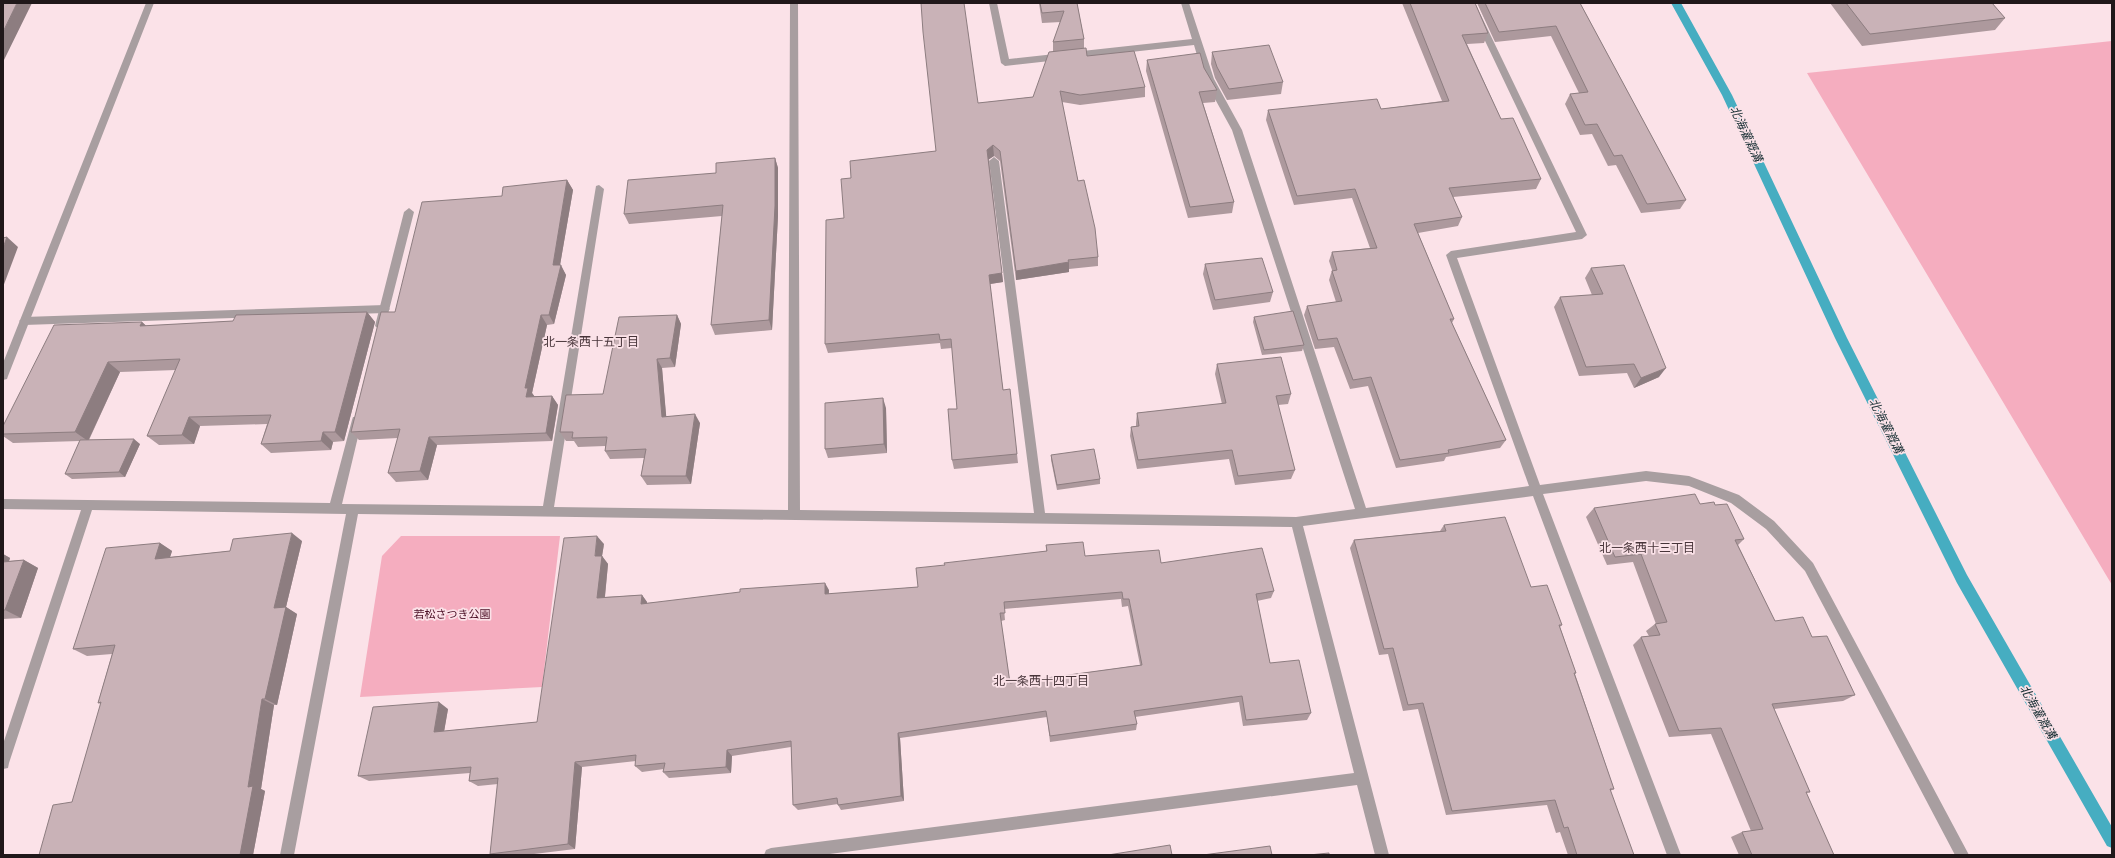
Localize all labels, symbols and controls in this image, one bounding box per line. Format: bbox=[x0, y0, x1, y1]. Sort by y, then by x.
water label: 北海灌漑溝 bbox=[1727, 104, 1766, 166]
district label: 北一条西十五丁目 bbox=[543, 335, 639, 349]
water label: 北海灌漑溝 bbox=[1866, 396, 1907, 458]
district label: 北一条西十三丁目 bbox=[1599, 541, 1695, 555]
park label: 若松さつき公園 bbox=[414, 608, 491, 621]
district label: 北一条西十四丁目 bbox=[993, 674, 1089, 688]
water label: 北海灌漑溝 bbox=[2017, 683, 2060, 743]

